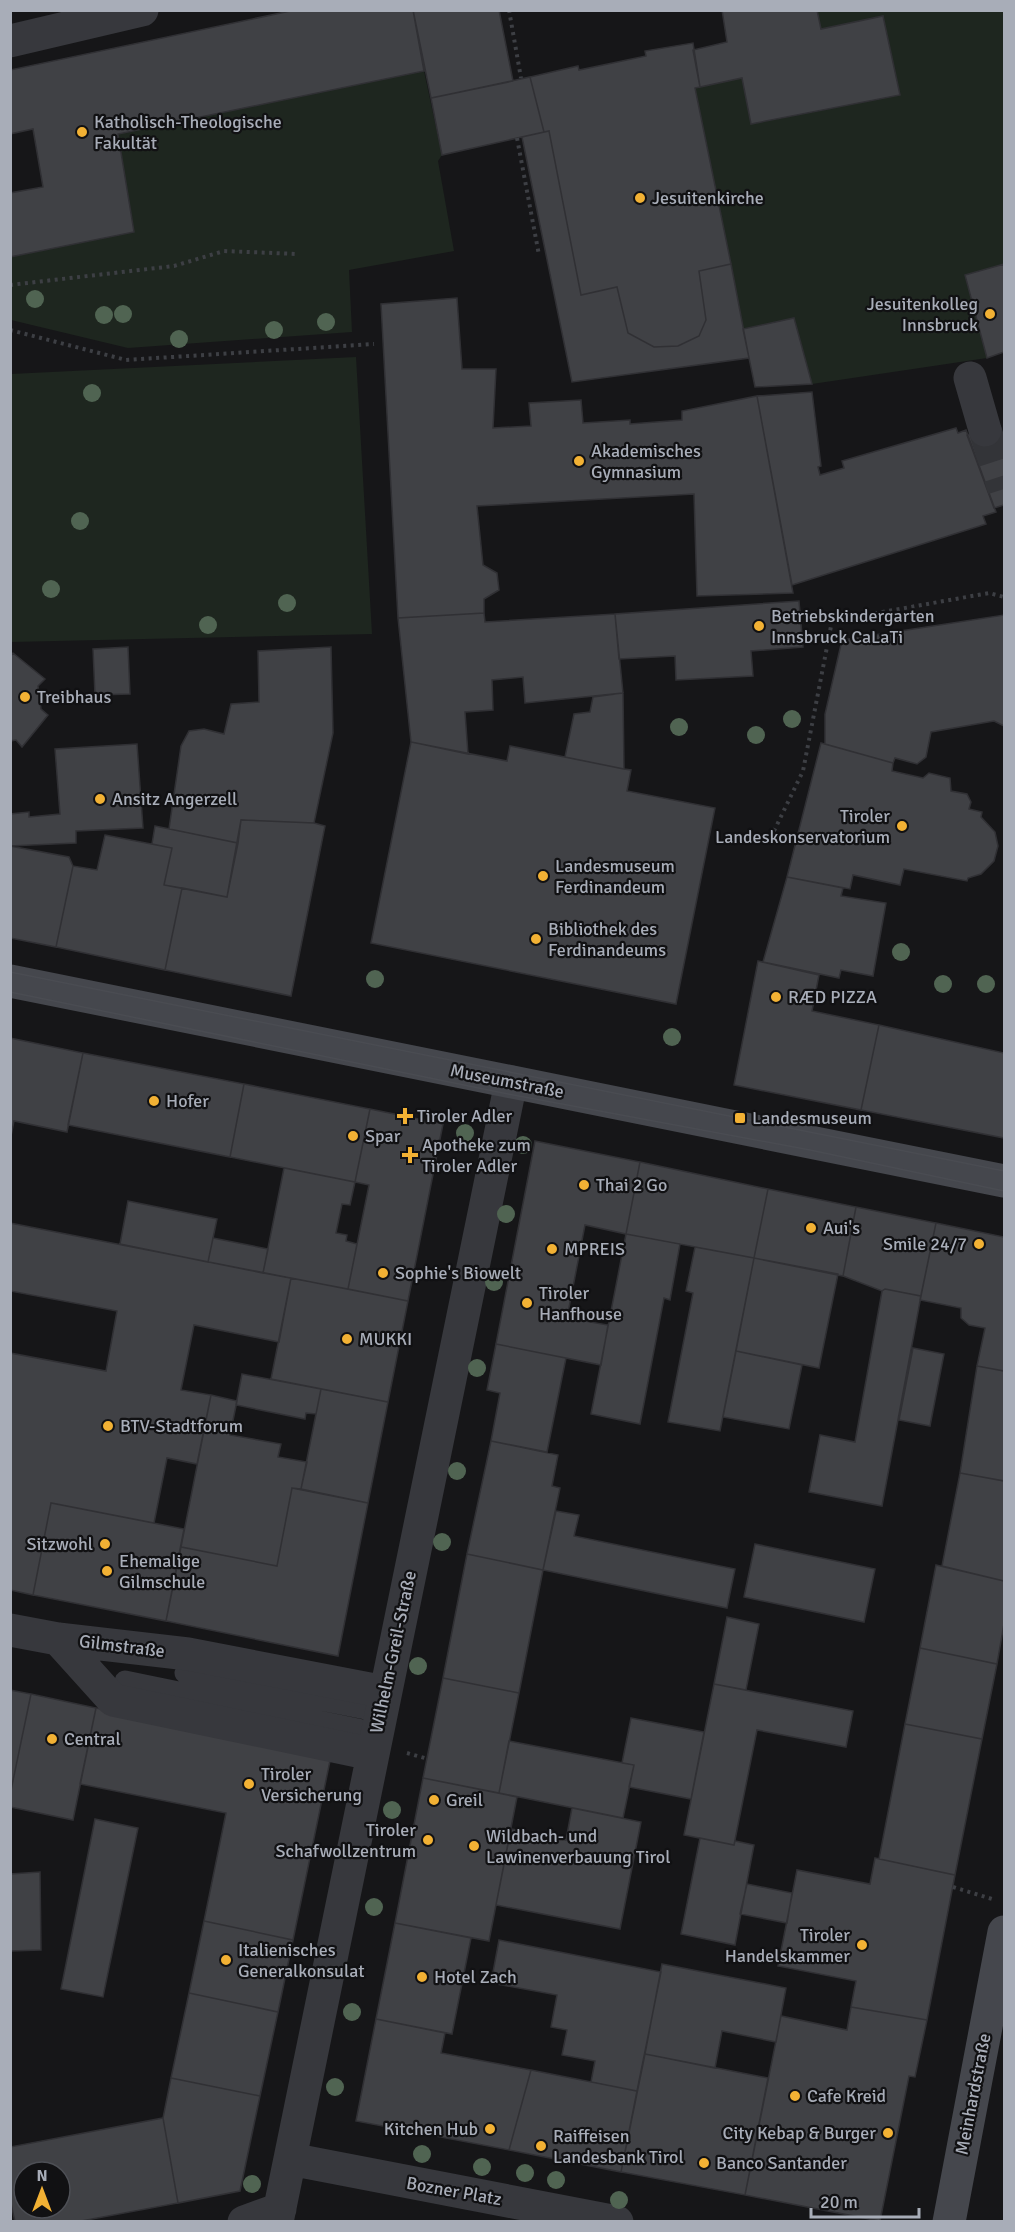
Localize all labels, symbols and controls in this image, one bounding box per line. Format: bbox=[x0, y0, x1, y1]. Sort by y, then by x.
place label: Katholisch-Theologische Fakultät bbox=[94, 111, 282, 154]
marker: Katholisch-Theologische Fakultät bbox=[75, 125, 89, 139]
place label: Jesuitenkirche bbox=[652, 187, 764, 209]
marker: Jesuitenkirche bbox=[633, 191, 647, 205]
place label: Jesuitenkolleg Innsbruck bbox=[867, 293, 978, 336]
marker: Jesuitenkolleg Innsbruck bbox=[983, 307, 997, 321]
place label: Akademisches Gymnasium bbox=[591, 440, 701, 483]
marker: Akademisches Gymnasium bbox=[572, 454, 586, 468]
place label: Betriebskindergarten Innsbruck CaLaTi bbox=[771, 605, 935, 648]
marker: Betriebskindergarten Innsbruck CaLaTi bbox=[752, 619, 766, 633]
place label: Treibhaus bbox=[37, 686, 111, 708]
marker: Treibhaus bbox=[18, 690, 32, 704]
place label: Ansitz Angerzell bbox=[112, 788, 237, 810]
marker: Ansitz Angerzell bbox=[93, 792, 107, 806]
place label: Tiroler Landeskonservatorium bbox=[715, 805, 890, 848]
marker: Tiroler Landeskonservatorium bbox=[895, 819, 909, 833]
place label: Landesmuseum Ferdinandeum bbox=[555, 855, 675, 898]
marker: Landesmuseum Ferdinandeum bbox=[536, 869, 550, 883]
place label: Bibliothek des Ferdinandeums bbox=[548, 918, 666, 961]
marker: Bibliothek des Ferdinandeums bbox=[529, 932, 543, 946]
place label: RÆD PIZZA bbox=[788, 986, 877, 1008]
marker: RÆD PIZZA bbox=[769, 990, 783, 1004]
street label: Museumstraße bbox=[448, 1059, 566, 1103]
place label: Hofer bbox=[166, 1090, 209, 1112]
marker: Hofer bbox=[147, 1094, 161, 1108]
place label: Tiroler Adler bbox=[417, 1105, 513, 1127]
place label: Landesmuseum bbox=[752, 1107, 872, 1129]
marker: Tiroler Adler bbox=[398, 1109, 412, 1123]
marker: Landesmuseum bbox=[733, 1111, 747, 1125]
place label: Spar bbox=[365, 1125, 401, 1147]
marker: Spar bbox=[346, 1129, 360, 1143]
place label: Apotheke zum Tiroler Adler bbox=[422, 1134, 531, 1177]
marker: Apotheke zum Tiroler Adler bbox=[403, 1148, 417, 1162]
place label: Thai 2 Go bbox=[596, 1174, 667, 1196]
marker: Thai 2 Go bbox=[577, 1178, 591, 1192]
place label: Aui's bbox=[823, 1217, 860, 1239]
marker: Aui's bbox=[804, 1221, 818, 1235]
place label: Smile 24/7 bbox=[883, 1233, 967, 1255]
marker: Smile 24/7 bbox=[972, 1237, 986, 1251]
place label: MPREIS bbox=[564, 1238, 625, 1260]
marker: MPREIS bbox=[545, 1242, 559, 1256]
place label: Sophie's Biowelt bbox=[395, 1262, 521, 1284]
marker: Sophie's Biowelt bbox=[376, 1266, 390, 1280]
place label: Tiroler Hanfhouse bbox=[539, 1282, 622, 1325]
marker: Tiroler Hanfhouse bbox=[520, 1296, 534, 1310]
place label: MUKKI bbox=[359, 1328, 412, 1350]
marker: MUKKI bbox=[340, 1332, 354, 1346]
place label: BTV-Stadtforum bbox=[120, 1415, 243, 1437]
marker: BTV-Stadtforum bbox=[101, 1419, 115, 1433]
place label: Sitzwohl bbox=[26, 1533, 93, 1555]
marker: Sitzwohl bbox=[98, 1537, 112, 1551]
place label: Ehemalige Gilmschule bbox=[119, 1550, 205, 1593]
marker: Ehemalige Gilmschule bbox=[100, 1564, 114, 1578]
street label: Wilhelm-Greil-Straße bbox=[365, 1569, 421, 1735]
street label: Gilmstraße bbox=[78, 1630, 166, 1662]
place label: Central bbox=[64, 1728, 121, 1750]
marker: Central bbox=[45, 1732, 59, 1746]
place label: Tiroler Versicherung bbox=[261, 1763, 362, 1806]
marker: Tiroler Versicherung bbox=[242, 1777, 256, 1791]
place label: Greil bbox=[446, 1789, 483, 1811]
marker: Greil bbox=[427, 1793, 441, 1807]
place label: Tiroler Schafwollzentrum bbox=[275, 1819, 416, 1862]
place label: Wildbach- und Lawinenverbauung Tirol bbox=[486, 1825, 671, 1868]
marker: Tiroler Schafwollzentrum bbox=[421, 1833, 435, 1847]
marker: Wildbach- und Lawinenverbauung Tirol bbox=[467, 1839, 481, 1853]
place label: Tiroler Handelskammer bbox=[725, 1924, 850, 1967]
marker: Tiroler Handelskammer bbox=[855, 1938, 869, 1952]
place label: Italienisches Generalkonsulat bbox=[238, 1939, 364, 1982]
marker: Italienisches Generalkonsulat bbox=[219, 1953, 233, 1967]
place label: Hotel Zach bbox=[434, 1966, 517, 1988]
marker: Hotel Zach bbox=[415, 1970, 429, 1984]
street label: Meinhardstraße bbox=[950, 2031, 996, 2157]
place label: Cafe Kreid bbox=[807, 2085, 886, 2107]
marker: Cafe Kreid bbox=[788, 2089, 802, 2103]
place label: Kitchen Hub bbox=[384, 2118, 478, 2140]
marker: Kitchen Hub bbox=[483, 2122, 497, 2136]
place label: City Kebap & Burger bbox=[723, 2122, 876, 2144]
place label: Raiffeisen Landesbank Tirol bbox=[553, 2125, 684, 2168]
marker: City Kebap & Burger bbox=[881, 2126, 895, 2140]
marker: Raiffeisen Landesbank Tirol bbox=[534, 2139, 548, 2153]
place label: Banco Santander bbox=[716, 2152, 847, 2174]
marker: Banco Santander bbox=[697, 2156, 711, 2170]
north arrow bbox=[12, 2160, 72, 2220]
text: N bbox=[36, 2166, 48, 2186]
street label: Bozner Platz bbox=[405, 2172, 503, 2210]
scale bar bbox=[811, 2181, 919, 2219]
text: 20 m bbox=[820, 2191, 858, 2213]

